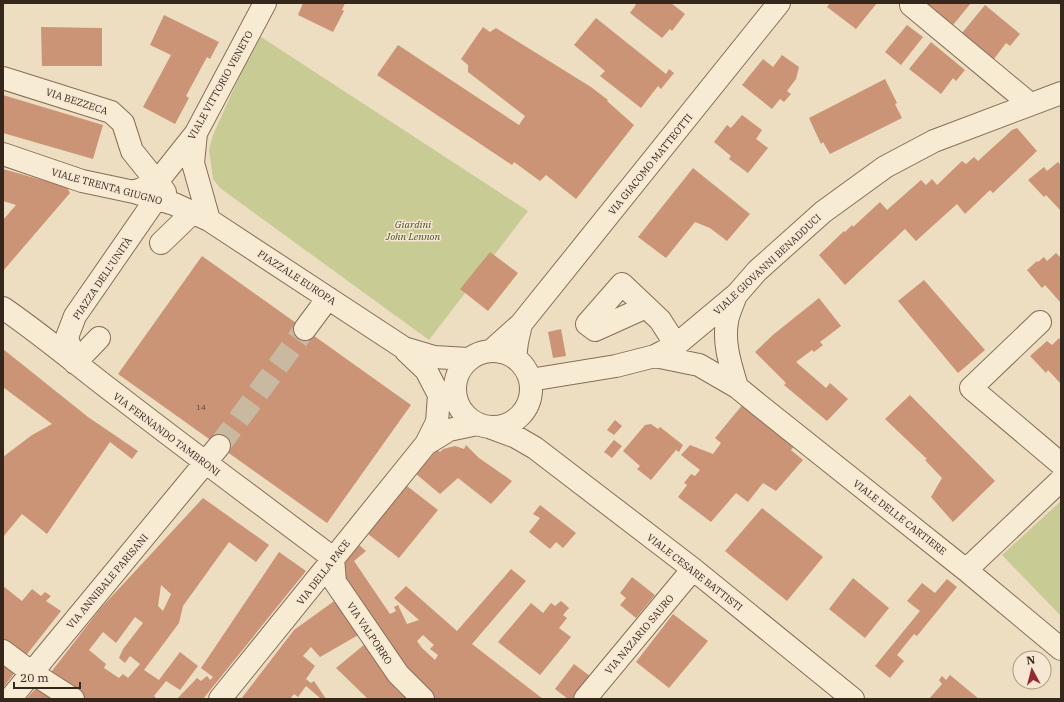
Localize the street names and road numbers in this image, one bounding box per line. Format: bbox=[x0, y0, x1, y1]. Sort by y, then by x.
street label: VIALE VITTORIO VENETO bbox=[185, 28, 256, 142]
street label: VIA BEZZECA bbox=[44, 85, 110, 118]
street label: VIA GIACOMO MATTEOTTI bbox=[605, 111, 695, 218]
street label: VIALE TRENTA GIUGNO bbox=[50, 165, 164, 208]
street label: VIALE GIOVANNI BENADDUCI bbox=[711, 211, 824, 318]
street label: PIAZZA DELL'UNITÀ bbox=[70, 234, 135, 322]
street label: PIAZZALE EUROPA bbox=[255, 247, 339, 308]
street label: VIA FERNANDO TAMBRONI bbox=[111, 390, 223, 479]
street label: VIALE DELLE CARTIERE bbox=[850, 477, 949, 558]
street label: VIA ANNIBALE PARISANI bbox=[64, 531, 151, 631]
street label: VIALE CESARE BATTISTI bbox=[644, 531, 745, 614]
street label: VIA DELLA PACE bbox=[294, 537, 353, 608]
street label: VIA NAZARIO SAURO bbox=[602, 592, 677, 677]
street label: VIA VALPORRO bbox=[344, 600, 395, 667]

